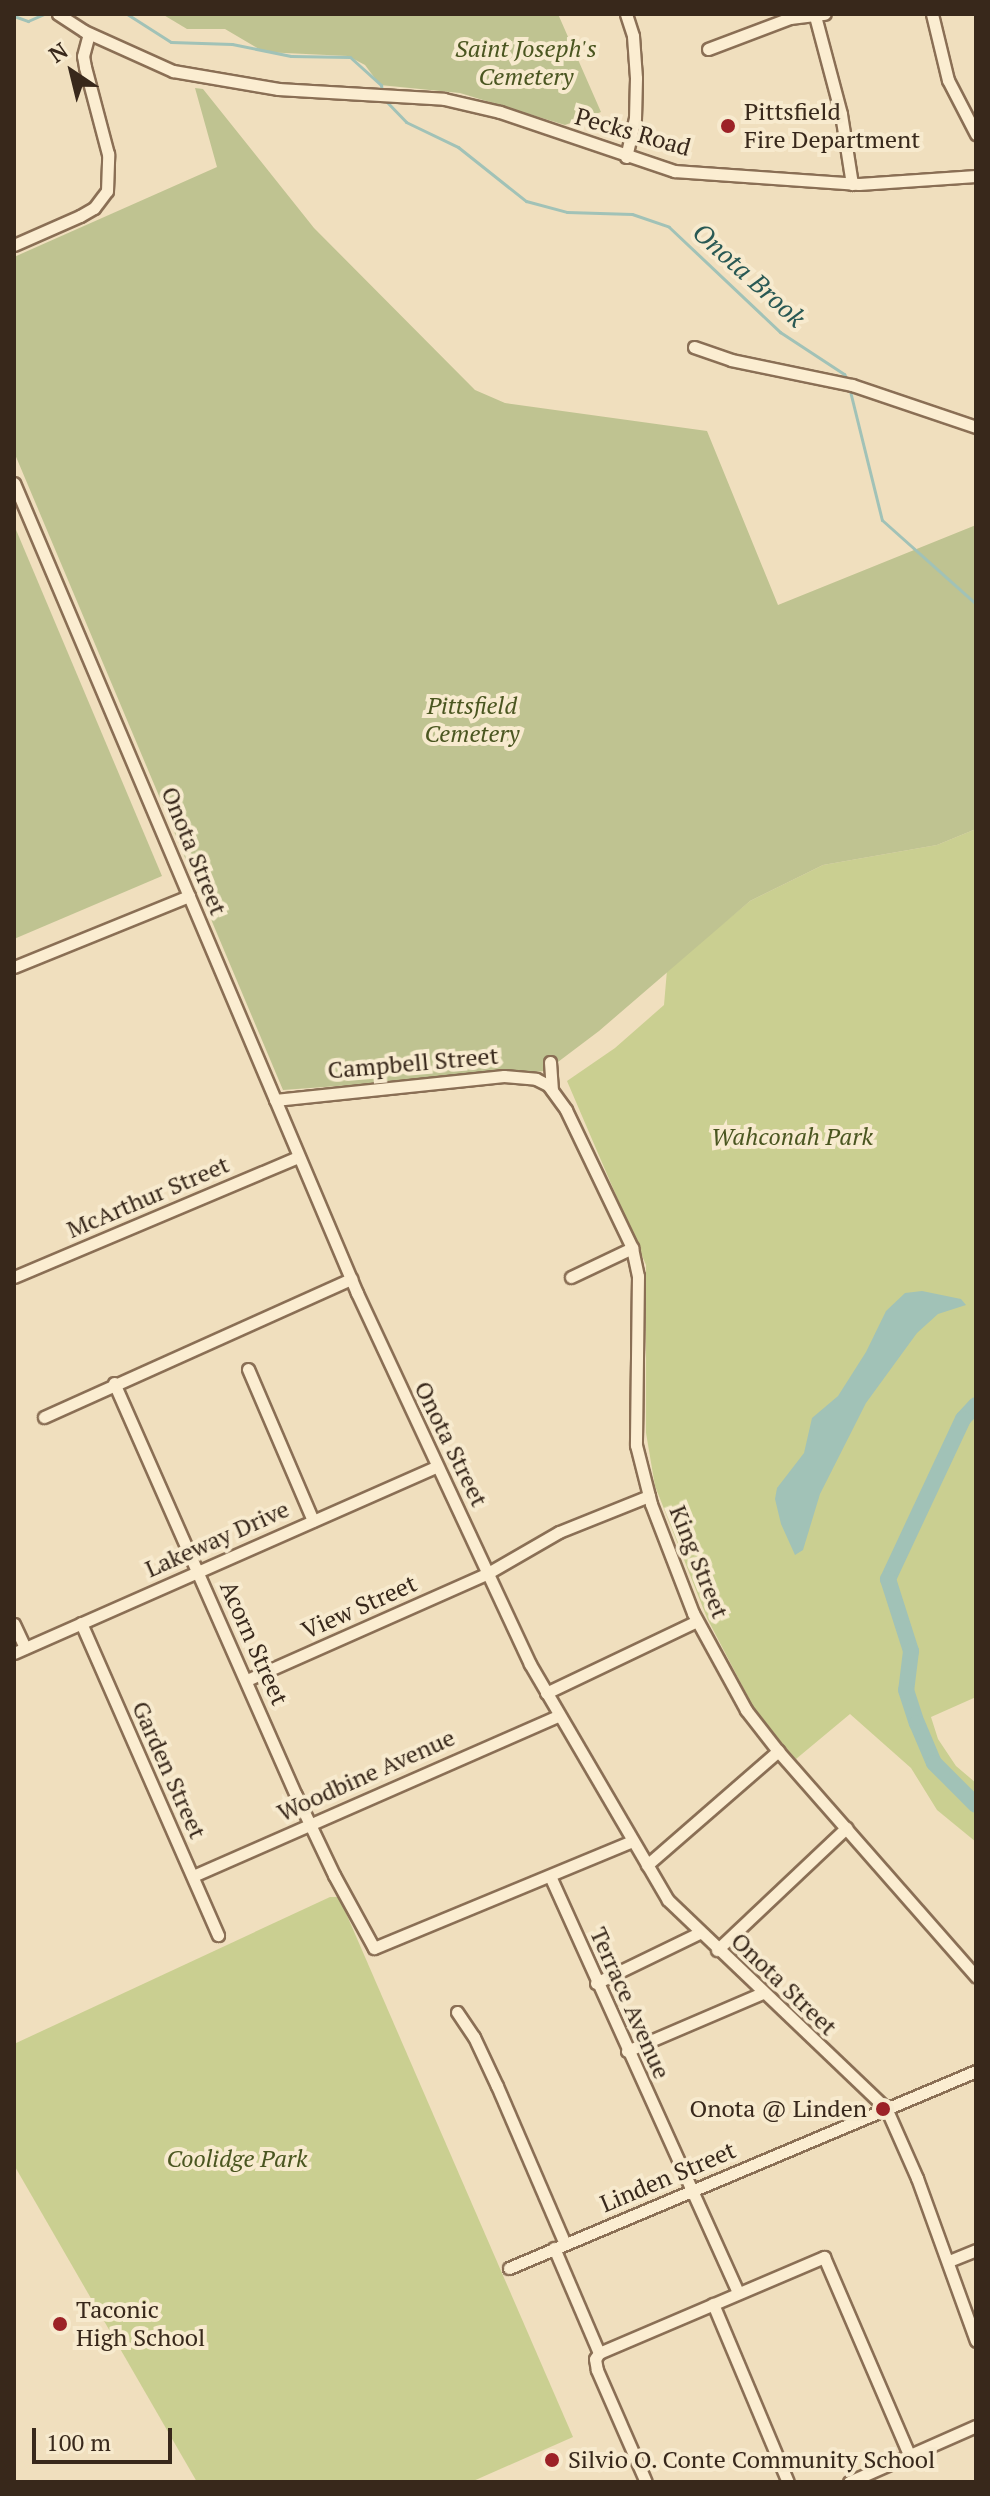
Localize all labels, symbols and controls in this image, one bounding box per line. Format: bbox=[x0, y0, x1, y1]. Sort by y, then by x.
north arrow bbox=[32, 32, 112, 112]
text: N bbox=[43, 35, 73, 69]
park label: Saint Joseph's Cemetery bbox=[455, 35, 597, 91]
place label: Pittsfield Fire Department bbox=[744, 98, 920, 154]
street label: Pecks Road bbox=[572, 102, 694, 162]
marker: Pittsfield Fire Department bbox=[719, 117, 737, 135]
water label: Onota Brook bbox=[686, 216, 812, 334]
park label: Pittsfield Cemetery bbox=[425, 692, 519, 748]
street label: Onota Street bbox=[155, 783, 233, 919]
street label: Campbell Street bbox=[326, 1041, 500, 1085]
park label: Wahconah Park bbox=[711, 1123, 873, 1151]
street label: McArthur Street bbox=[63, 1150, 233, 1244]
street label: Onota Street bbox=[408, 1377, 494, 1511]
street label: Lakeway Drive bbox=[141, 1494, 293, 1584]
street label: King Street bbox=[663, 1501, 735, 1623]
street label: View Street bbox=[297, 1569, 421, 1645]
street label: Acorn Street bbox=[214, 1576, 294, 1710]
street label: Garden Street bbox=[126, 1697, 212, 1843]
street label: Woodbine Avenue bbox=[273, 1723, 459, 1827]
street label: Terrace Avenue bbox=[584, 1923, 676, 2083]
street label: Onota Street bbox=[725, 1926, 843, 2042]
place label: Onota @ Linden bbox=[689, 2095, 867, 2123]
marker: Onota @ Linden bbox=[874, 2100, 892, 2118]
street label: Linden Street bbox=[596, 2136, 740, 2218]
park label: Coolidge Park bbox=[166, 2145, 308, 2173]
place label: Taconic High School bbox=[76, 2296, 205, 2352]
marker: Taconic High School bbox=[51, 2315, 69, 2333]
scale bar bbox=[36, 2412, 176, 2462]
text: 100 m bbox=[46, 2426, 111, 2458]
place label: Silvio O. Conte Community School bbox=[568, 2446, 936, 2474]
marker: Silvio O. Conte Community School bbox=[543, 2451, 561, 2469]

